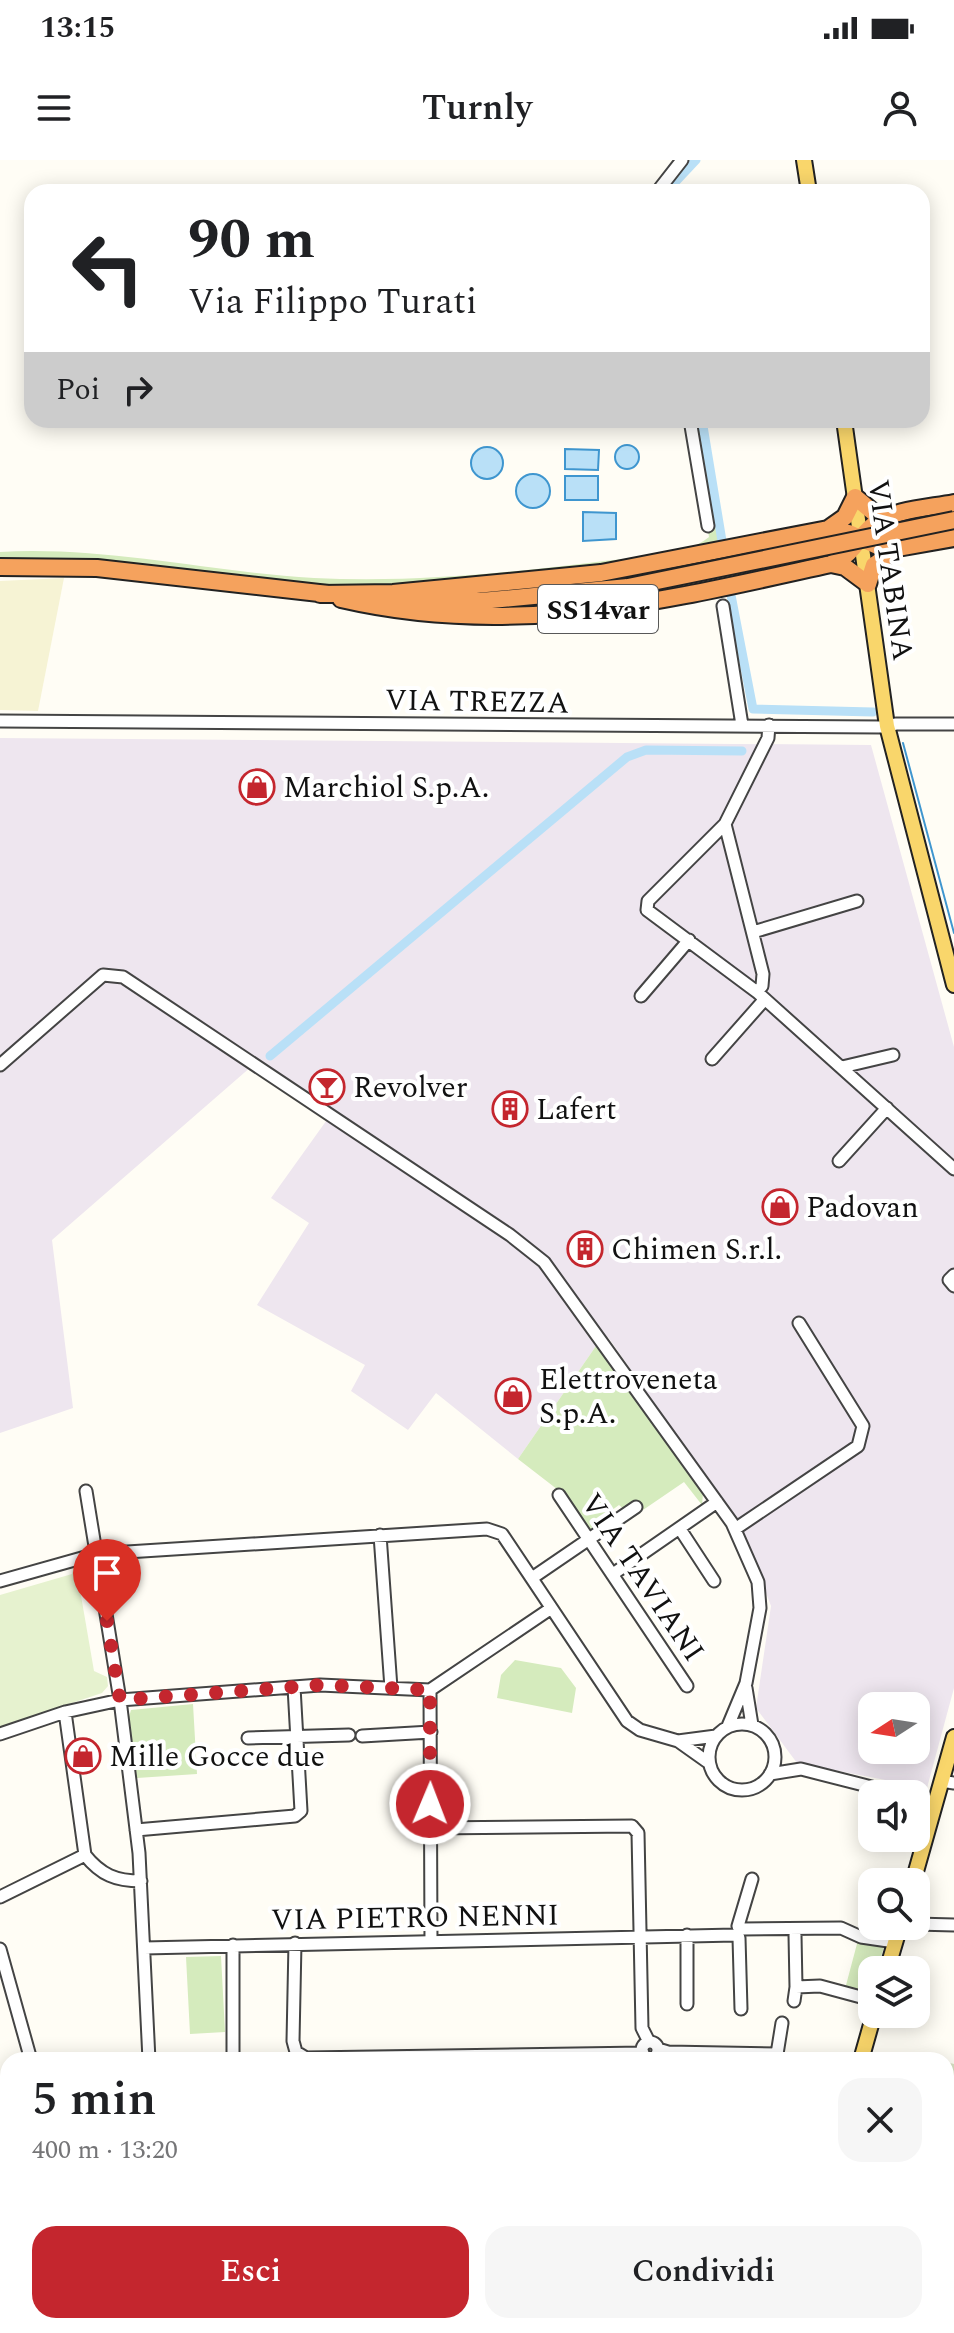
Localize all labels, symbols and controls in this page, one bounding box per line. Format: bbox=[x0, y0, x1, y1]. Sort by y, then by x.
text: 13:15 bbox=[40, 5, 115, 51]
text: Turnly bbox=[422, 81, 532, 136]
icon: menu bbox=[32, 86, 76, 130]
icon: person bbox=[878, 86, 922, 130]
text: 90 m bbox=[188, 198, 315, 283]
icon: left bbox=[56, 216, 160, 320]
text: Via Filippo Turati bbox=[188, 275, 477, 330]
text: Poi bbox=[56, 367, 100, 413]
icon: right bbox=[116, 368, 160, 412]
street label: VIA TABINA bbox=[855, 476, 926, 664]
road number: SS14var bbox=[538, 585, 658, 633]
street label: VIA TREZZA bbox=[385, 677, 569, 727]
place label: Marchiol S.p.A. bbox=[283, 765, 489, 811]
shop icon: Marchiol S.p.A. bbox=[238, 768, 276, 806]
place label: Revolver bbox=[353, 1065, 468, 1111]
bar icon: Revolver bbox=[308, 1068, 346, 1106]
place label: Lafert bbox=[536, 1087, 617, 1133]
building icon: Lafert bbox=[491, 1090, 529, 1128]
place label: Padovan bbox=[806, 1185, 919, 1231]
shop icon: Padovan bbox=[761, 1188, 799, 1226]
place label: Chimen S.r.l. bbox=[611, 1227, 782, 1273]
building icon: Chimen S.r.l. bbox=[566, 1230, 604, 1268]
place label: Elettroveneta S.p.A. bbox=[539, 1357, 718, 1437]
shop icon: Elettroveneta S.p.A. bbox=[494, 1377, 532, 1415]
street label: VIA TAVIANI bbox=[569, 1484, 716, 1671]
pin bbox=[73, 1539, 141, 1621]
icon: arrive bbox=[85, 1551, 129, 1595]
north arrow bbox=[858, 1692, 930, 1764]
map controls bbox=[858, 1692, 930, 2028]
place label: Mille Gocce due bbox=[109, 1734, 325, 1780]
shop icon: Mille Gocce due bbox=[64, 1737, 102, 1775]
position arrow bbox=[388, 1762, 472, 1846]
button: sound bbox=[858, 1780, 930, 1852]
button: search bbox=[858, 1868, 930, 1940]
street label: VIA PIETRO NENNI bbox=[270, 1892, 560, 1944]
button: layers bbox=[858, 1956, 930, 2028]
text: 5 min bbox=[32, 2063, 157, 2136]
button: close bbox=[838, 2078, 922, 2162]
text: 400 m · 13:20 bbox=[32, 2130, 178, 2170]
button: Esci bbox=[32, 2226, 469, 2318]
button: Condividi bbox=[485, 2226, 922, 2318]

